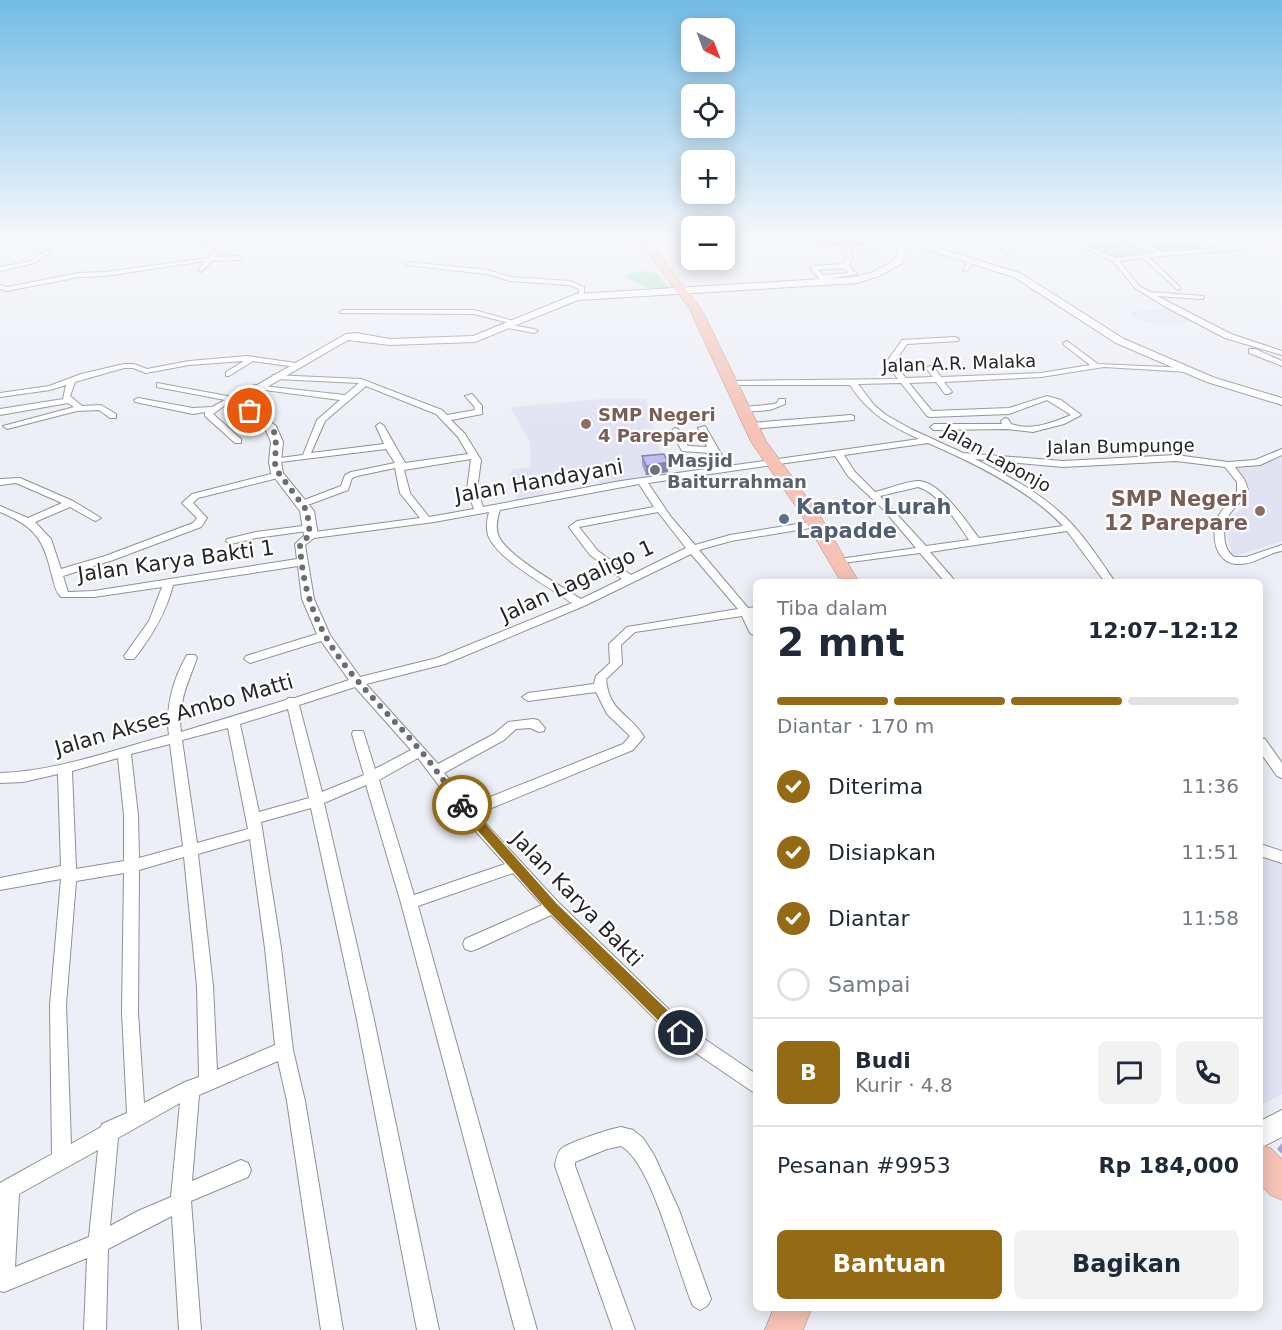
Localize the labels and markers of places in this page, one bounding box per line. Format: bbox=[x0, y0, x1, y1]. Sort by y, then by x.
pin bbox=[224, 385, 275, 436]
place label: SMP Negeri 4 Parepare bbox=[598, 404, 716, 446]
marker: SMP Negeri 4 Parepare bbox=[579, 417, 593, 431]
place label: Masjid Baiturrahman bbox=[667, 450, 807, 492]
marker: Masjid Baiturrahman bbox=[648, 463, 662, 477]
place label: SMP Negeri 12 Parepare bbox=[1104, 487, 1248, 535]
place label: Kantor Lurah Lapadde bbox=[796, 495, 951, 543]
marker: SMP Negeri 12 Parepare bbox=[1253, 504, 1267, 518]
marker: Kantor Lurah Lapadde bbox=[777, 512, 791, 526]
pin bbox=[655, 1007, 706, 1058]

